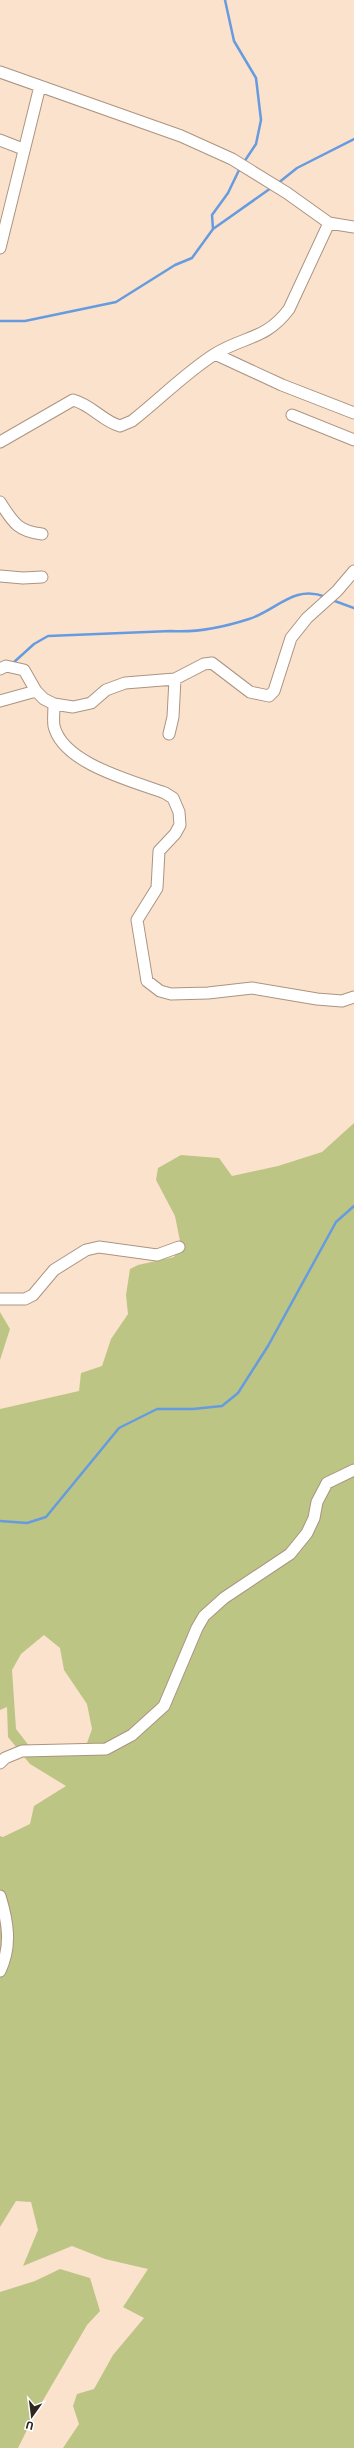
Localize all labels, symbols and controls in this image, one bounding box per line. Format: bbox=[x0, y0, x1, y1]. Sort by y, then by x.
north arrow bbox=[12, 2396, 52, 2436]
text: U bbox=[24, 2419, 35, 2433]

